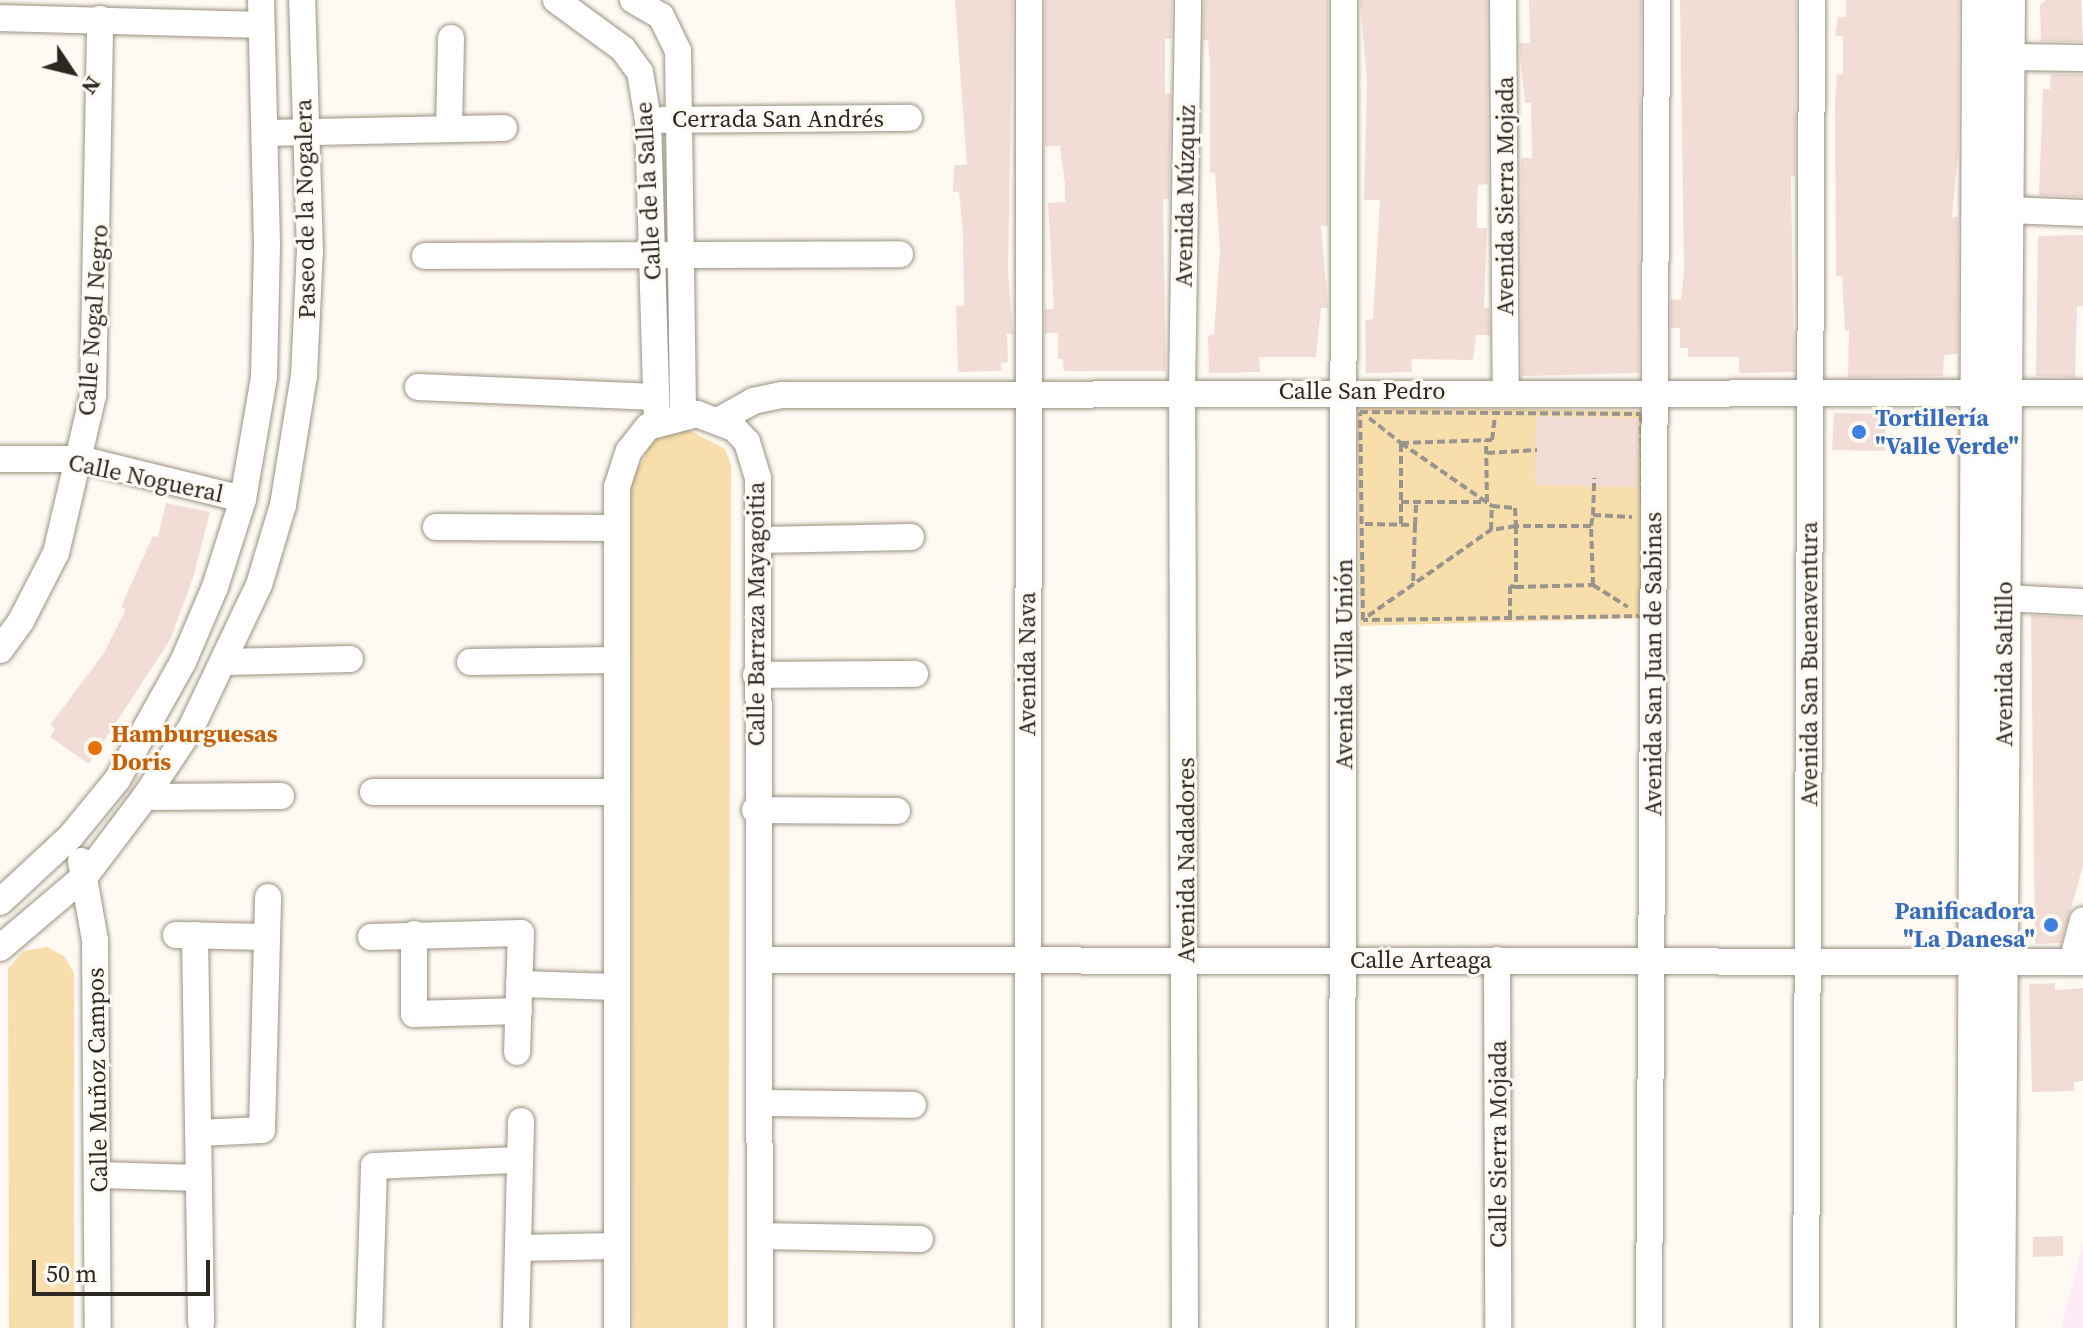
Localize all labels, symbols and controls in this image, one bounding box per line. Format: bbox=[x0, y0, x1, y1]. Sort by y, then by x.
north arrow bbox=[32, 32, 112, 112]
text: N bbox=[75, 71, 109, 101]
street label: Avenida Sierra Mojada bbox=[1491, 76, 1519, 316]
street label: Paseo de la Nogalera bbox=[289, 99, 321, 319]
street label: Calle de la Sallae bbox=[629, 101, 667, 281]
street label: Avenida Múzquiz bbox=[1169, 104, 1201, 288]
street label: Cerrada San Andrés bbox=[672, 105, 884, 133]
street label: Calle Nogal Negro bbox=[72, 223, 114, 417]
street label: Calle San Pedro bbox=[1279, 377, 1445, 405]
place label: Tortillería "Valle Verde" bbox=[1875, 404, 2019, 460]
marker: Tortillería "Valle Verde" bbox=[1850, 423, 1868, 441]
street label: Calle Nogueral bbox=[66, 448, 226, 508]
street label: Calle Barraza Mayagoitia bbox=[742, 482, 770, 746]
street label: Avenida San Juan de Sabinas bbox=[1639, 512, 1667, 816]
street label: Avenida San Buenaventura bbox=[1795, 522, 1823, 806]
street label: Avenida Villa Unión bbox=[1330, 558, 1358, 770]
street label: Avenida Saltillo bbox=[1990, 581, 2018, 747]
street label: Avenida Nava bbox=[1013, 592, 1041, 736]
place label: Hamburguesas Doris bbox=[111, 720, 278, 776]
marker: Hamburguesas Doris bbox=[86, 739, 104, 757]
street label: Avenida Nadadores bbox=[1172, 757, 1200, 963]
place label: Panificadora "La Danesa" bbox=[1895, 897, 2035, 953]
marker: Panificadora "La Danesa" bbox=[2042, 916, 2060, 934]
street label: Calle Arteaga bbox=[1350, 946, 1492, 974]
street label: Calle Muñoz Campos bbox=[81, 967, 113, 1193]
street label: Calle Sierra Mojada bbox=[1484, 1040, 1512, 1248]
scale bar bbox=[36, 1244, 214, 1294]
text: 50 m bbox=[46, 1257, 97, 1290]

